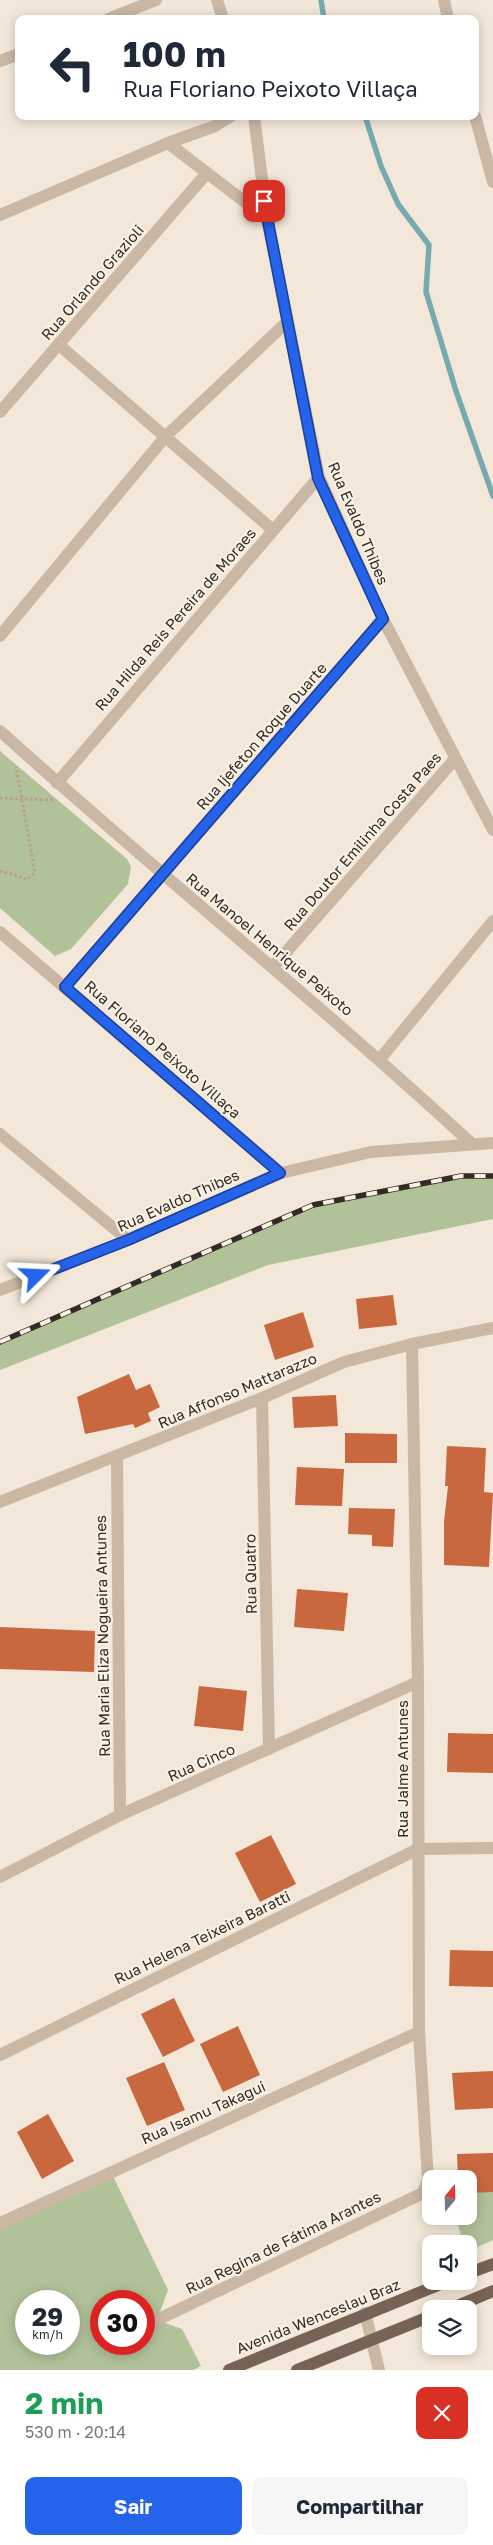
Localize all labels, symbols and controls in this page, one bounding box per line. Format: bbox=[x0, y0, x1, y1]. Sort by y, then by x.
text: 100 m bbox=[123, 33, 226, 75]
icon: left bbox=[40, 35, 105, 100]
text: Rua Floriano Peixoto Villaça bbox=[123, 75, 418, 102]
pin bbox=[243, 180, 285, 222]
icon: arrive bbox=[250, 187, 278, 215]
street label: Rua Orlando Grazioli bbox=[37, 221, 147, 343]
street label: Rua Evaldo Thibes bbox=[325, 459, 393, 587]
street label: Rua Hilda Reis Pereira de Moraes bbox=[91, 524, 259, 714]
street label: Rua Ijefeton Roque Duarte bbox=[192, 658, 330, 813]
street label: Rua Doutor Emilinha Costa Paes bbox=[280, 748, 444, 934]
street label: Rua Manoel Henrique Peixoto bbox=[183, 869, 357, 1019]
street label: Rua Floriano Peixoto Villaça bbox=[81, 976, 245, 1122]
street label: Rua Evaldo Thibes bbox=[114, 1165, 242, 1235]
position arrow bbox=[9.0, 1249, 61.0, 1301]
street label: Rua Affonso Mattarazzo bbox=[155, 1348, 319, 1432]
street label: Rua Maria Eliza Nogueira Antunes bbox=[91, 1515, 113, 1757]
street label: Rua Quatro bbox=[240, 1534, 260, 1614]
street label: Rua Jaime Antunes bbox=[393, 1700, 411, 1838]
street label: Rua Cinco bbox=[165, 1739, 237, 1785]
street label: Rua Helena Teixeira Baratti bbox=[111, 1886, 293, 1988]
street label: Rua Isamu Takagui bbox=[138, 2077, 268, 2147]
north arrow bbox=[422, 2170, 478, 2225]
map controls bbox=[422, 2170, 477, 2355]
street label: Rua Regina de Fátima Arantes bbox=[183, 2187, 383, 2297]
button: sound bbox=[422, 2235, 477, 2290]
street label: Avenida Wenceslau Braz bbox=[233, 2275, 403, 2357]
speed limit sign: 30 bbox=[90, 2290, 155, 2355]
button: layers bbox=[422, 2300, 477, 2355]
text: 29 bbox=[32, 2301, 63, 2332]
text: km/h bbox=[32, 2327, 63, 2342]
text: 2 min bbox=[25, 2385, 103, 2421]
button: close bbox=[416, 2387, 468, 2439]
text: 530 m · 20:14 bbox=[25, 2422, 126, 2442]
button: Sair bbox=[25, 2477, 242, 2535]
button: Compartilhar bbox=[252, 2477, 468, 2535]

